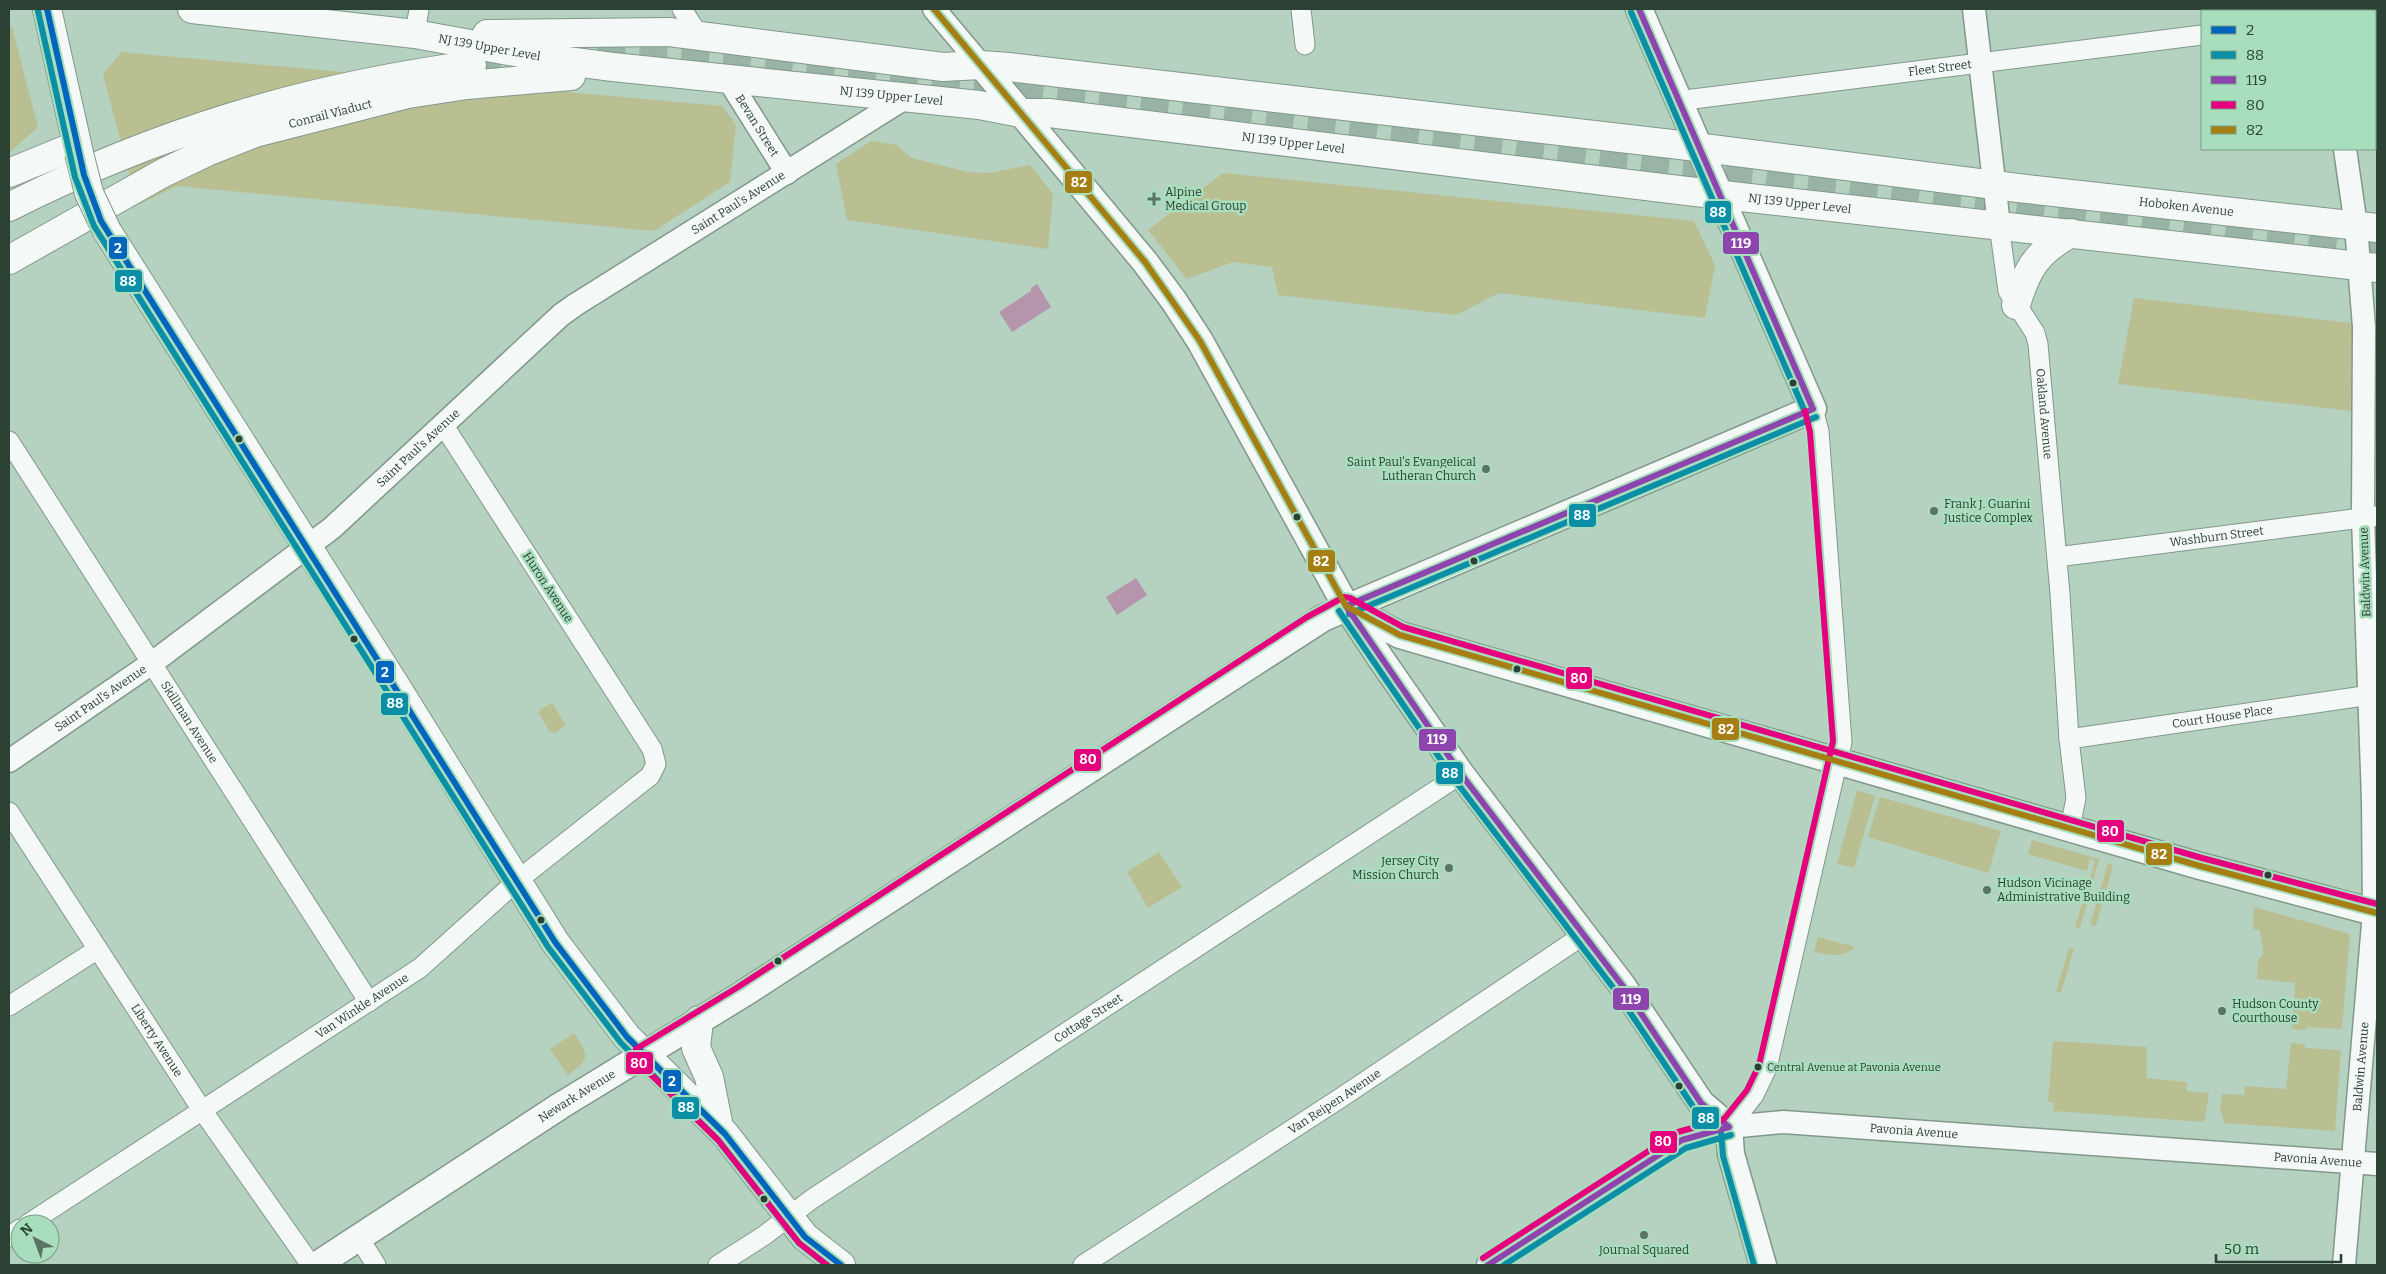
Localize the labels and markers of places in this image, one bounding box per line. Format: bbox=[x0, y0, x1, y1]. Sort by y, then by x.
place label: Alpine Medical Group bbox=[1165, 185, 1246, 213]
marker: Alpine Medical Group bbox=[1147, 192, 1161, 206]
unlabelled marker bbox=[1788, 378, 1798, 388]
unlabelled marker bbox=[234, 434, 244, 444]
place label: Saint Paul's Evangelical Lutheran Church bbox=[1347, 455, 1477, 483]
marker: Saint Paul's Evangelical Lutheran Church bbox=[1480, 463, 1492, 475]
place label: Frank J. Guarini Justice Complex bbox=[1943, 497, 2033, 525]
marker: Frank J. Guarini Justice Complex bbox=[1928, 505, 1940, 517]
unlabelled marker bbox=[1292, 512, 1302, 522]
unlabelled marker bbox=[1469, 556, 1479, 566]
unlabelled marker bbox=[349, 634, 359, 644]
unlabelled marker bbox=[1512, 664, 1522, 674]
place label: Jersey City Mission Church bbox=[1352, 854, 1440, 882]
marker: Jersey City Mission Church bbox=[1443, 862, 1455, 874]
unlabelled marker bbox=[2263, 870, 2273, 880]
place label: Hudson Vicinage Administrative Building bbox=[1997, 876, 2130, 904]
marker: Hudson Vicinage Administrative Building bbox=[1981, 884, 1993, 896]
unlabelled marker bbox=[536, 915, 546, 925]
unlabelled marker bbox=[773, 956, 783, 966]
place label: Hudson County Courthouse bbox=[2232, 997, 2319, 1025]
marker: Hudson County Courthouse bbox=[2216, 1005, 2228, 1017]
place label: Central Avenue at Pavonia Avenue bbox=[1767, 1061, 1941, 1074]
marker: Central Avenue at Pavonia Avenue bbox=[1753, 1062, 1763, 1072]
unlabelled marker bbox=[1674, 1081, 1684, 1091]
unlabelled marker bbox=[759, 1194, 769, 1204]
marker: Journal Squared bbox=[1638, 1229, 1650, 1241]
place label: Journal Squared bbox=[1598, 1243, 1689, 1257]

